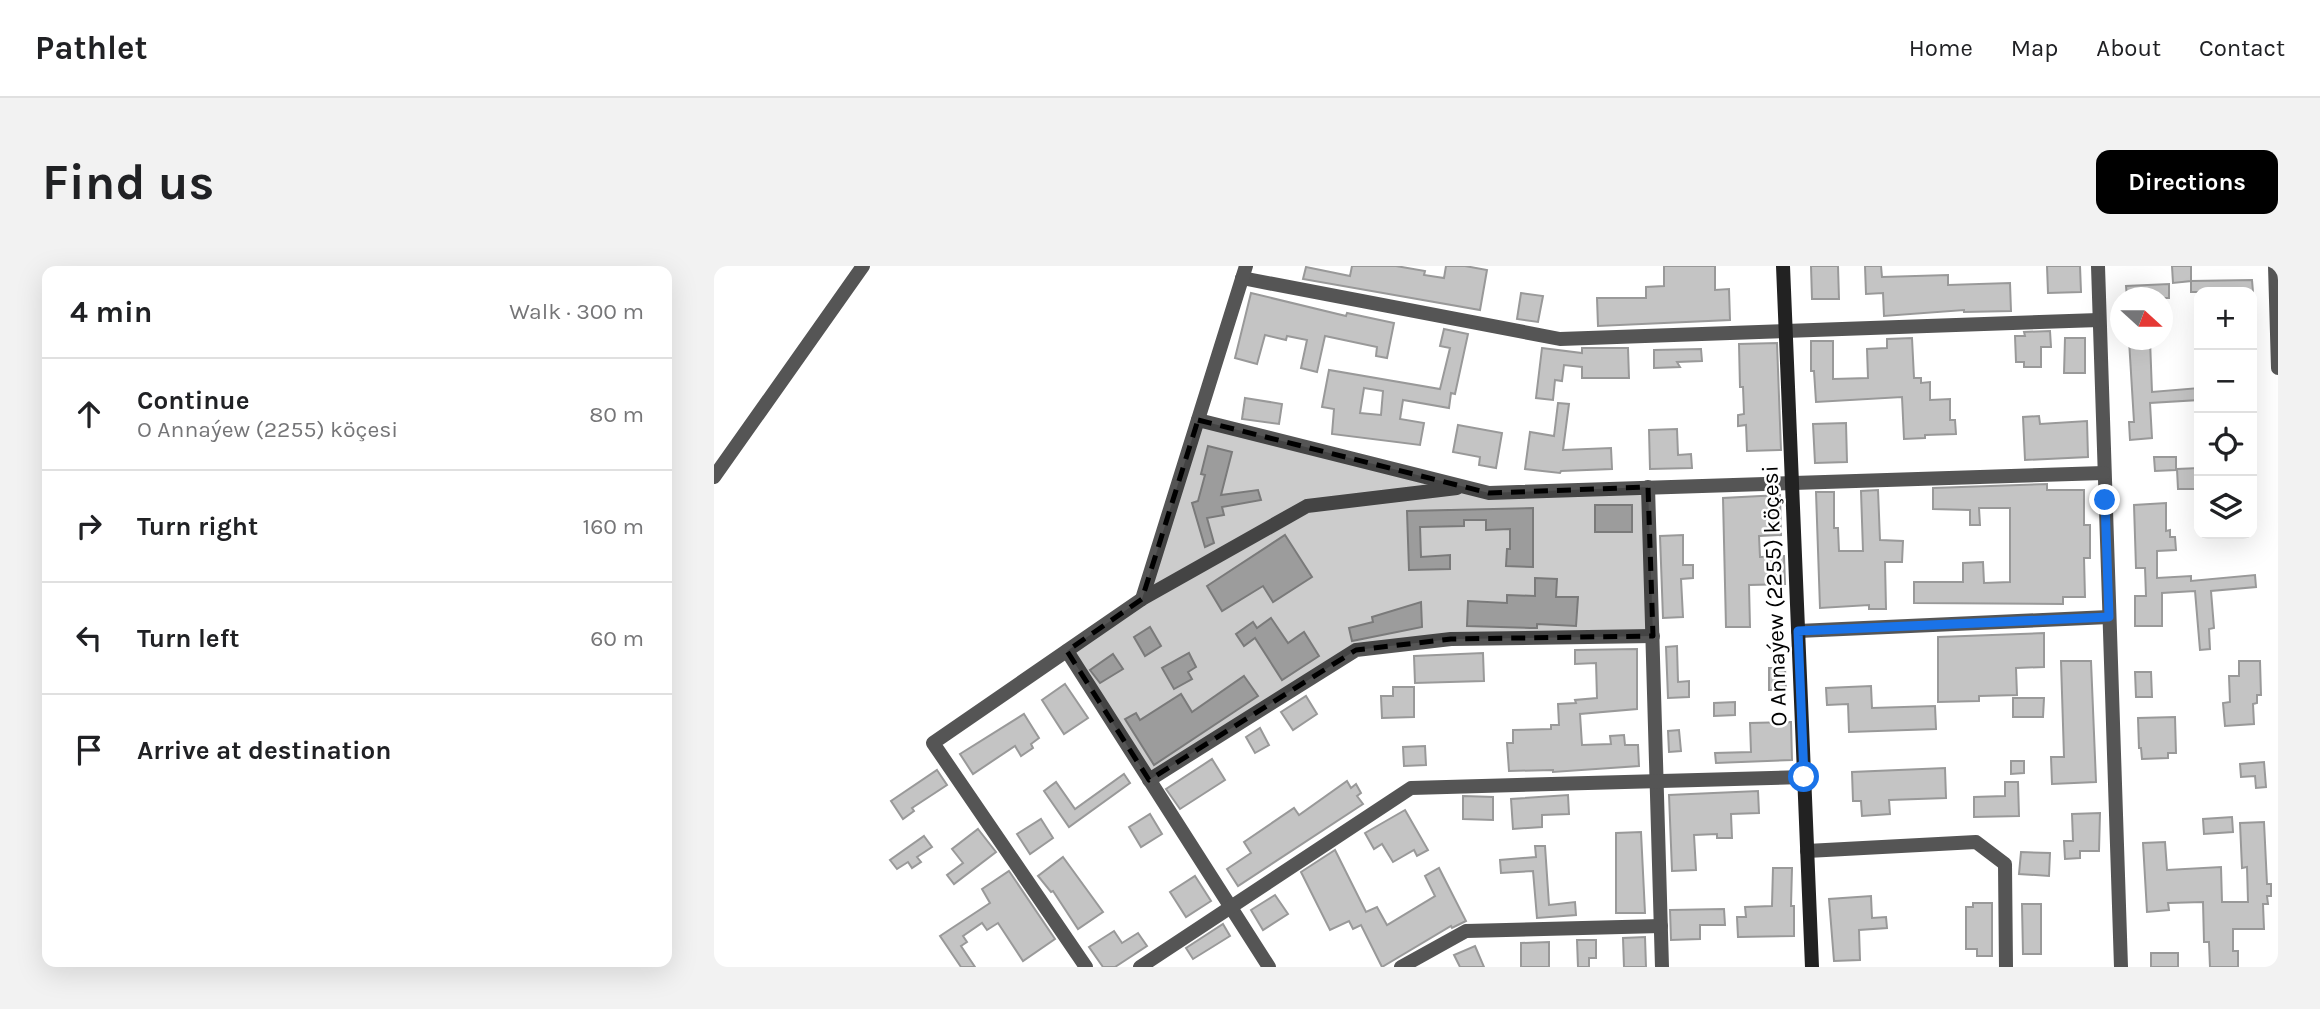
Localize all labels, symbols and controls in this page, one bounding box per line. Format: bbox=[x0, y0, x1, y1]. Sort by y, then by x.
text: Pathlet bbox=[35, 29, 148, 67]
text: Home bbox=[1909, 34, 1973, 62]
text: Map bbox=[2011, 34, 2058, 62]
text: About bbox=[2096, 34, 2161, 62]
text: Contact bbox=[2199, 34, 2285, 62]
button: Directions bbox=[2096, 150, 2278, 214]
text: Find us bbox=[42, 154, 214, 211]
north arrow bbox=[2110, 287, 2173, 350]
map controls bbox=[2194, 287, 2257, 539]
button: + bbox=[2194, 287, 2257, 350]
text: 4 min bbox=[70, 294, 152, 330]
text: Walk · 300 m bbox=[509, 298, 644, 325]
button: − bbox=[2194, 350, 2257, 413]
text: Continue bbox=[137, 385, 249, 416]
icon: ahead bbox=[70, 395, 108, 433]
text: 80 m bbox=[589, 401, 644, 428]
button: locate bbox=[2194, 413, 2257, 476]
text: O Annaýew (2255) köçesi bbox=[137, 416, 398, 443]
street label: O Annaýew (2255) köçesi bbox=[1756, 465, 1793, 727]
button: layers bbox=[2194, 476, 2257, 539]
route end bbox=[2089, 484, 2120, 515]
icon: right bbox=[70, 507, 108, 545]
text: Turn right bbox=[137, 511, 258, 542]
text: 160 m bbox=[583, 513, 644, 540]
icon: left bbox=[70, 619, 108, 657]
text: Turn left bbox=[137, 623, 239, 654]
text: 60 m bbox=[590, 625, 644, 652]
icon: arrive bbox=[70, 731, 108, 769]
text: Arrive at destination bbox=[137, 735, 391, 766]
route start bbox=[1788, 761, 1819, 792]

